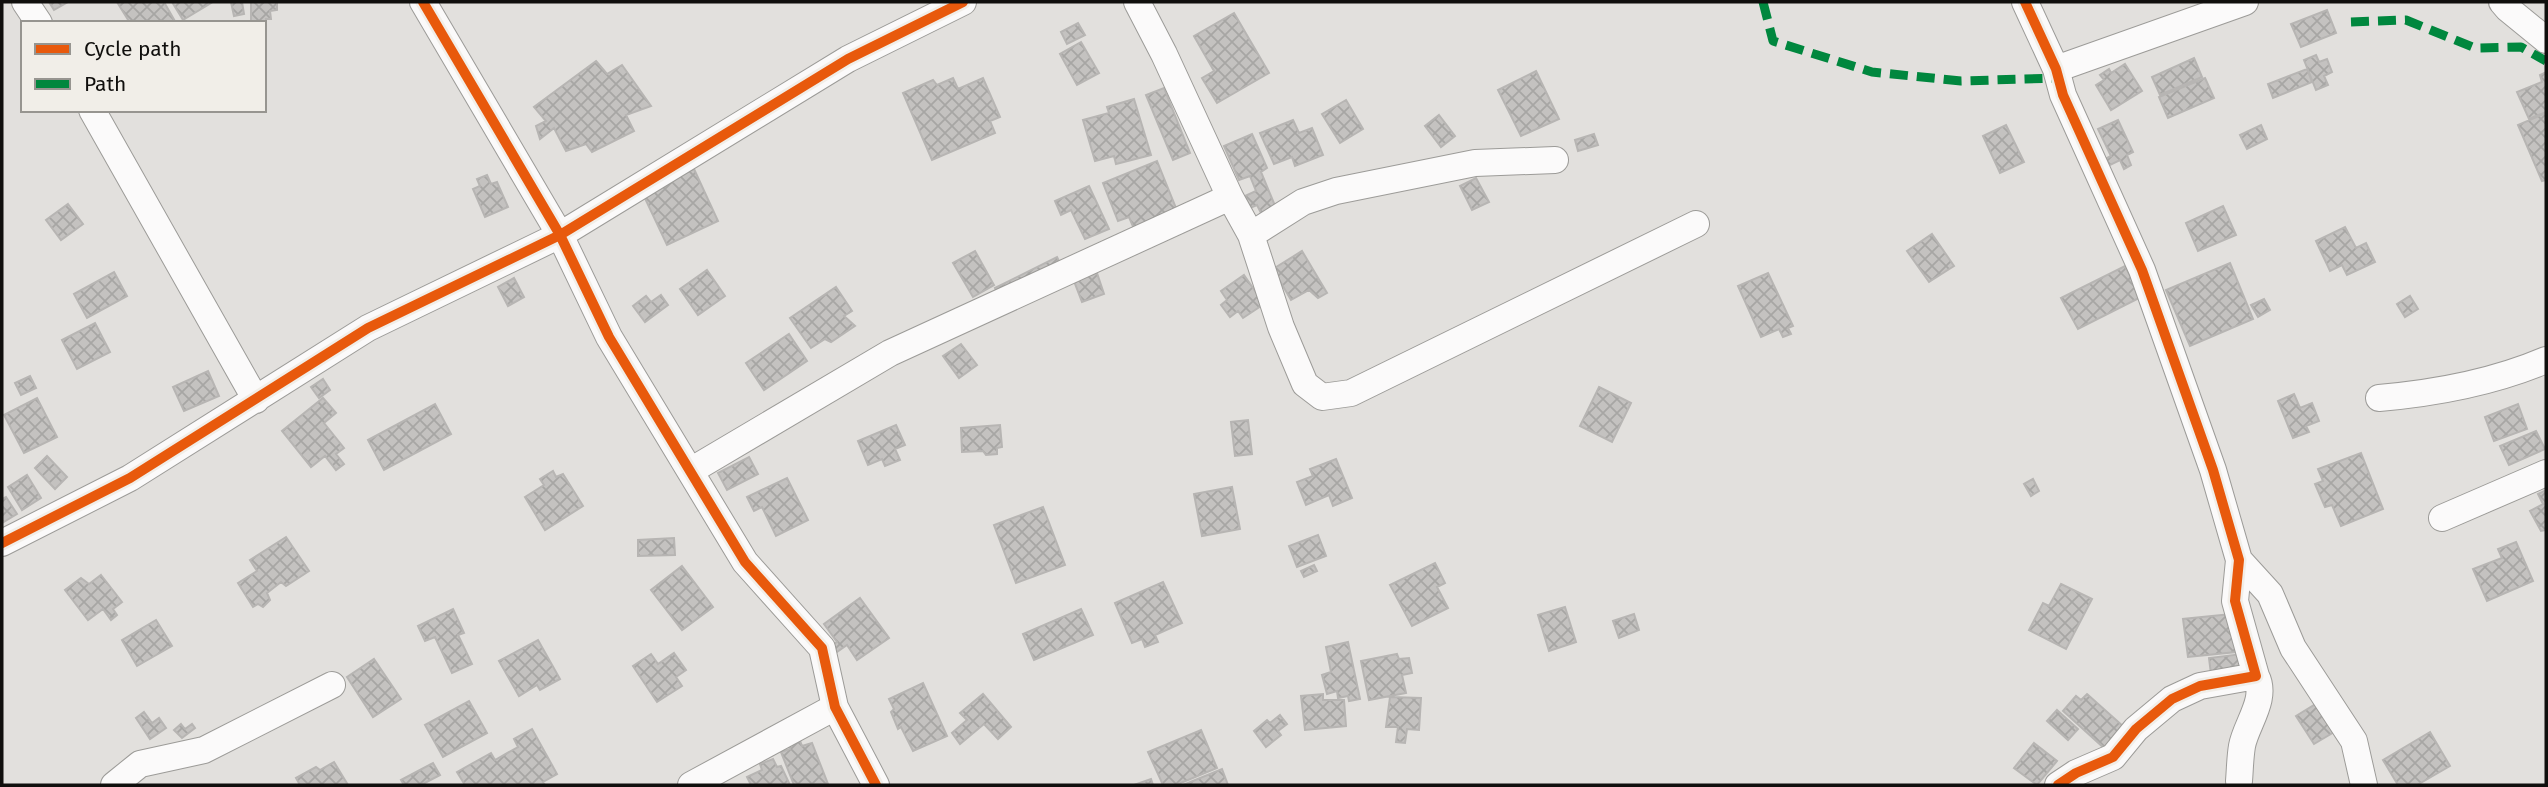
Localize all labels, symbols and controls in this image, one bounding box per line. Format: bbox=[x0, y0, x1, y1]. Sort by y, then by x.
legend bbox=[21, 21, 266, 112]
text: Cycle path bbox=[84, 36, 182, 62]
text: Path bbox=[84, 71, 126, 97]

